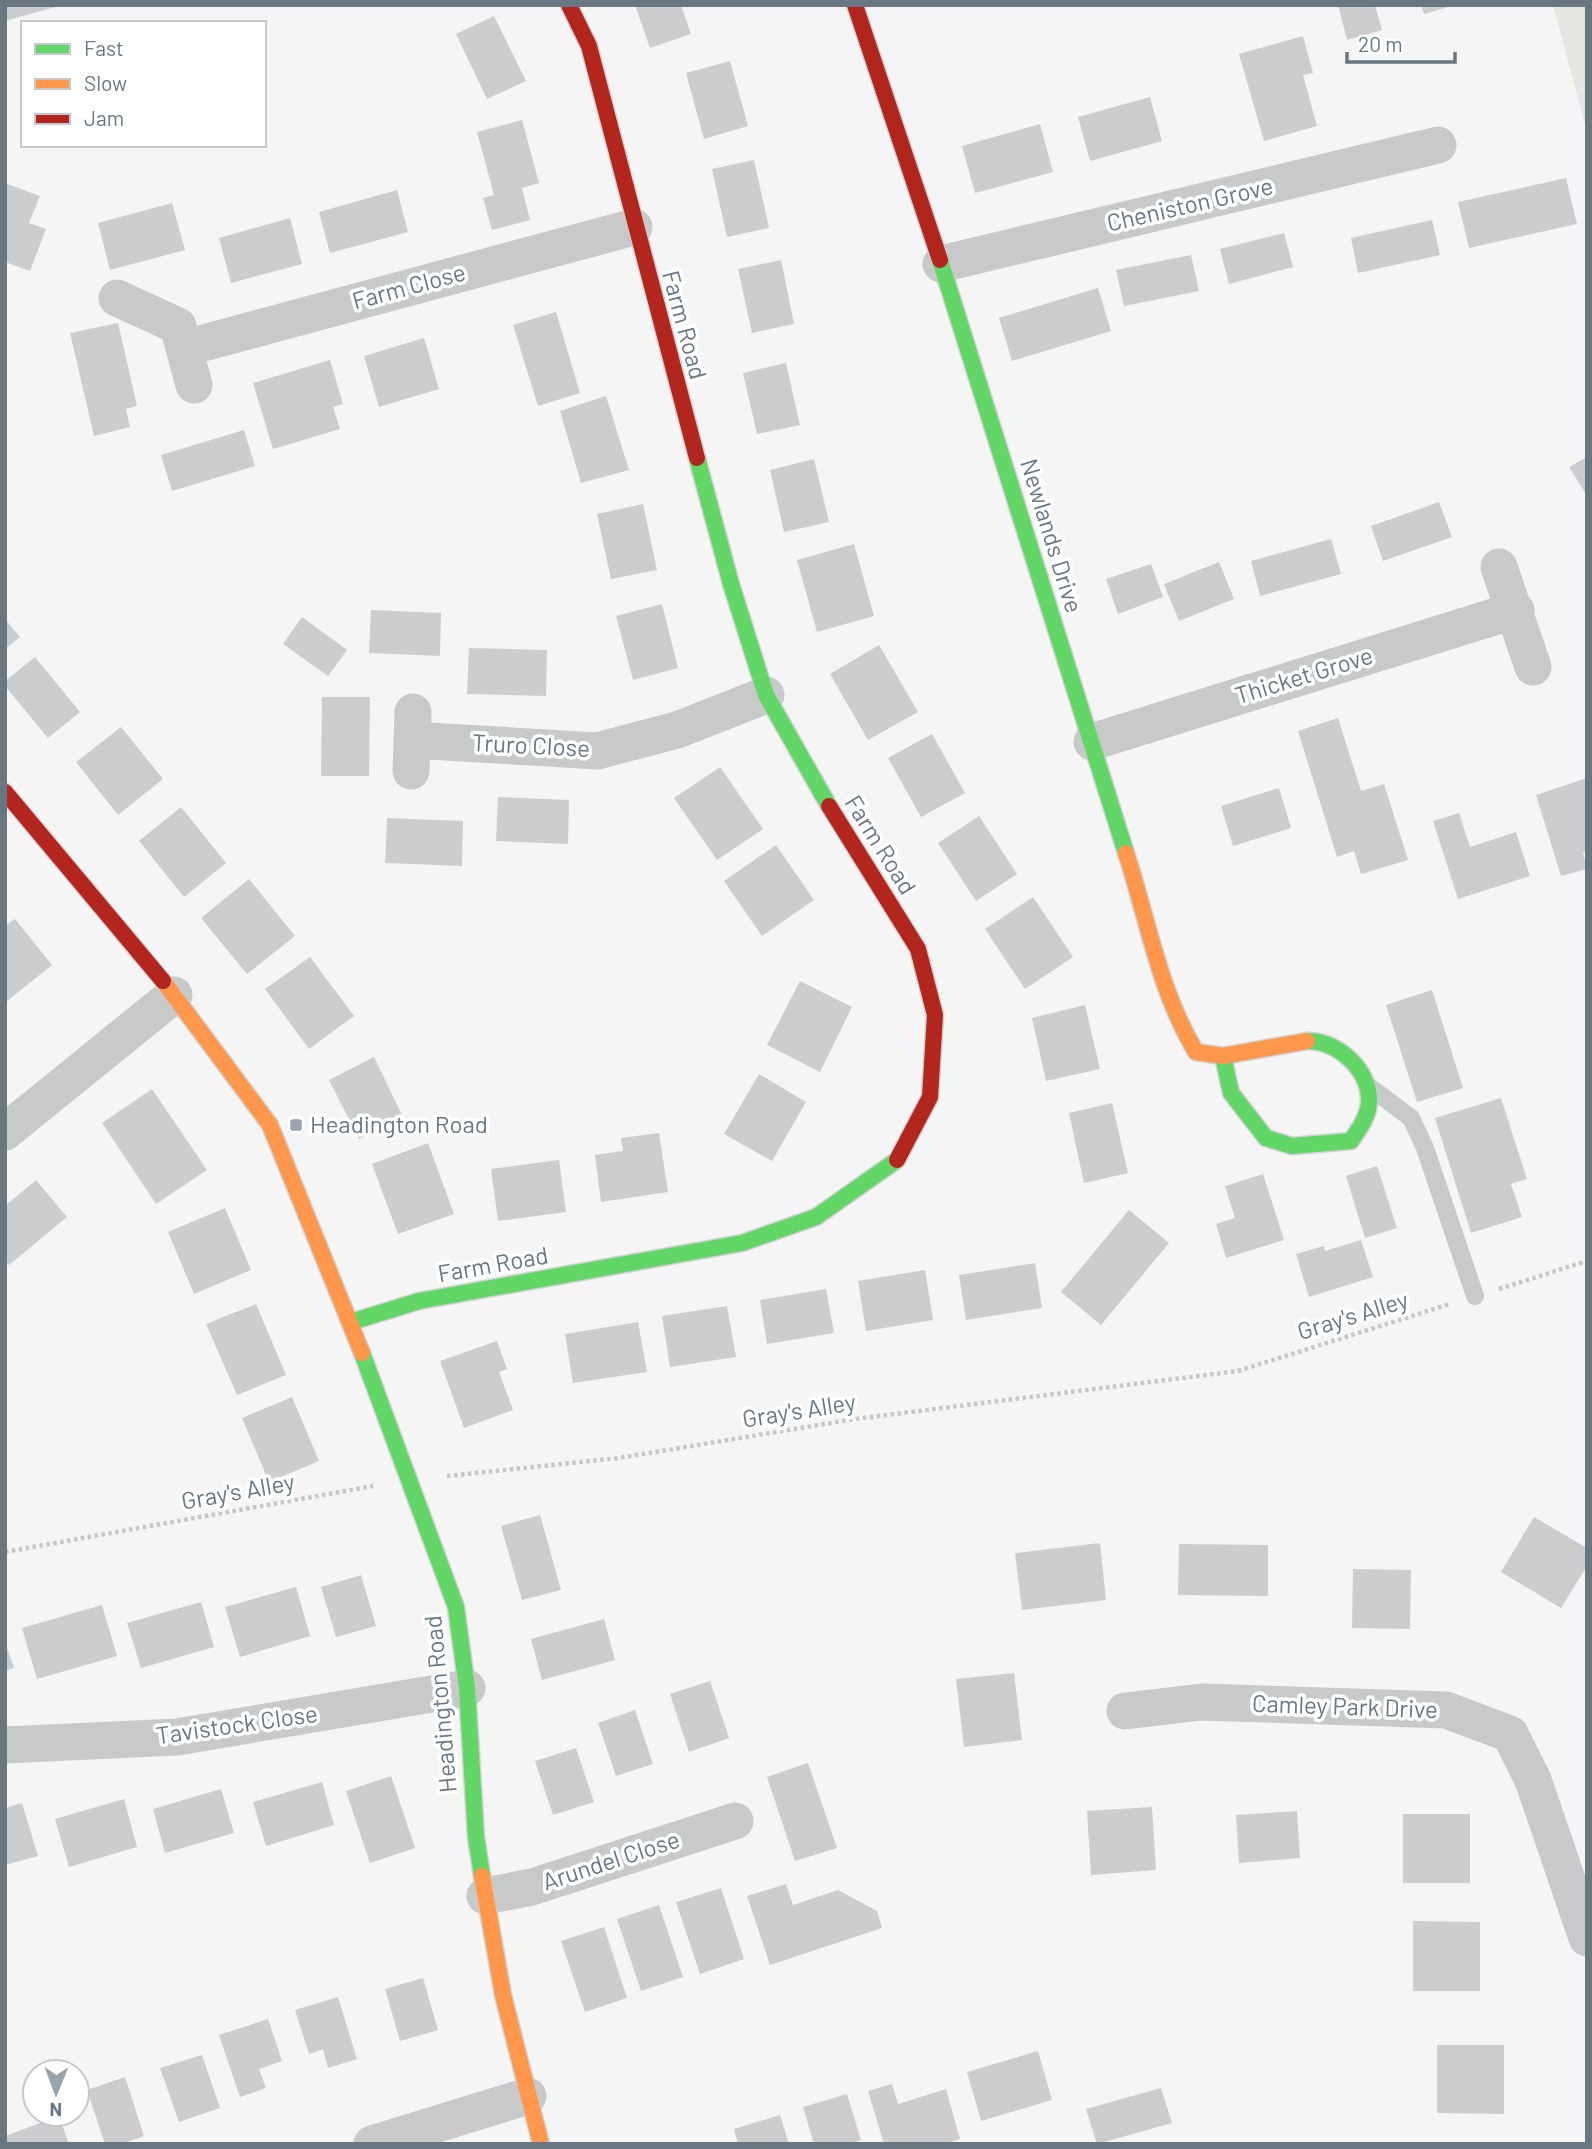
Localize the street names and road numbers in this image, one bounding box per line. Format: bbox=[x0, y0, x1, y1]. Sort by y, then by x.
street label: Cheniston Grove bbox=[1104, 170, 1276, 237]
street label: Farm Close bbox=[349, 257, 468, 315]
street label: Farm Road bbox=[657, 267, 714, 382]
street label: Newlands Drive bbox=[1015, 455, 1090, 616]
street label: Thicket Grove bbox=[1231, 640, 1376, 709]
street label: Truro Close bbox=[471, 727, 591, 762]
street label: Farm Road bbox=[839, 789, 923, 899]
street label: Farm Road bbox=[435, 1240, 550, 1287]
street label: Gray's Alley bbox=[1294, 1284, 1412, 1345]
street label: Gray's Alley bbox=[740, 1386, 858, 1433]
street label: Gray's Alley bbox=[179, 1466, 297, 1515]
street label: Headington Road bbox=[417, 1614, 462, 1794]
street label: Camley Park Drive bbox=[1252, 1688, 1438, 1723]
street label: Tavistock Close bbox=[154, 1698, 319, 1749]
street label: Arundel Close bbox=[538, 1824, 683, 1895]

